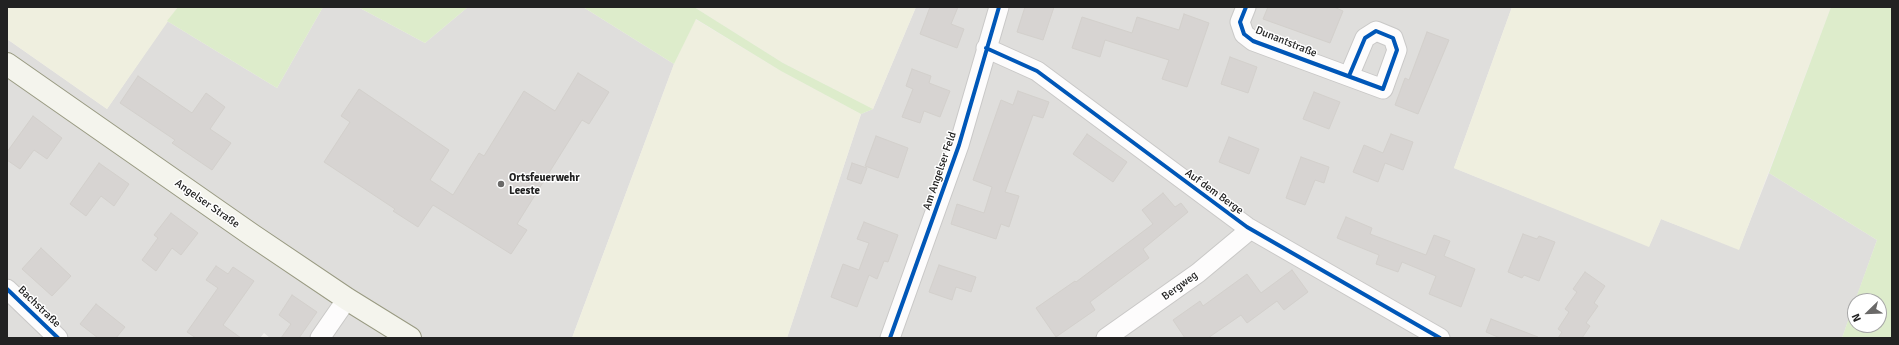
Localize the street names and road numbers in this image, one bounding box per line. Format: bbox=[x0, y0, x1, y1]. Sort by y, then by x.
street label: Dunantstraße bbox=[1253, 24, 1319, 60]
street label: Am Angelser Feld bbox=[920, 130, 960, 212]
street label: Auf dem Berge bbox=[1182, 166, 1246, 218]
street label: Angelser Straße bbox=[172, 177, 242, 231]
street label: Bergweg bbox=[1160, 269, 1200, 303]
street label: Bachstraße bbox=[15, 284, 63, 330]

